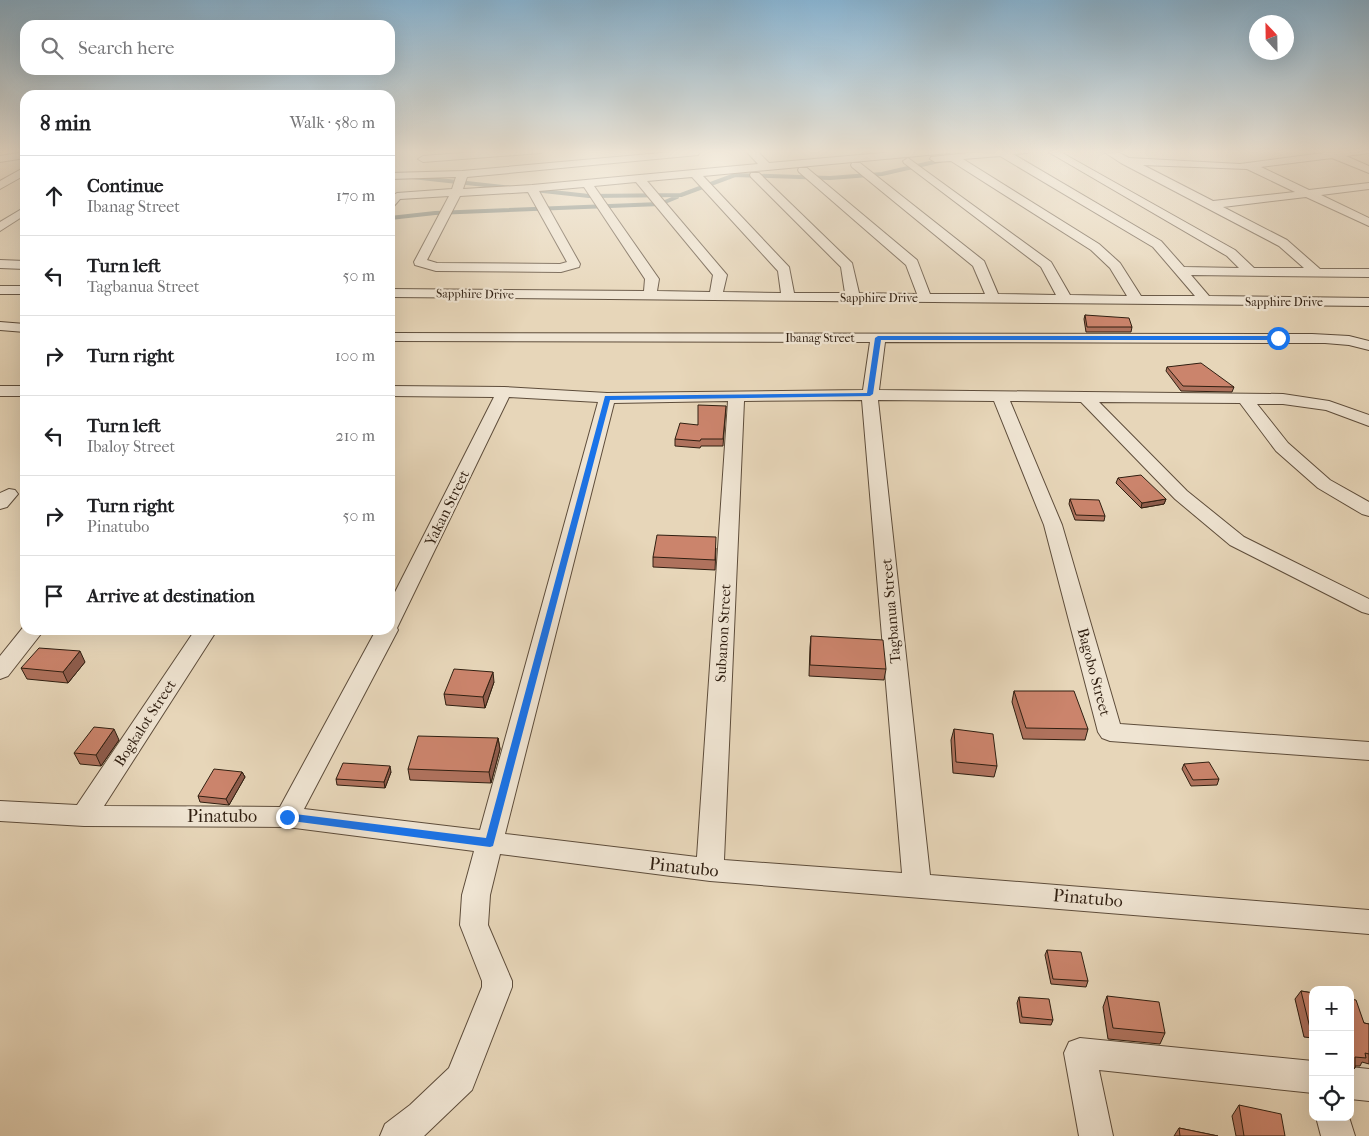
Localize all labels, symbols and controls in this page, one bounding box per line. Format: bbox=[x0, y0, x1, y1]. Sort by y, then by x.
north arrow bbox=[1249, 15, 1294, 60]
search box bbox=[20, 20, 395, 75]
icon: search bbox=[38, 34, 66, 62]
text: Search here bbox=[78, 37, 174, 59]
text: 8 min bbox=[40, 111, 91, 135]
text: Walk · 580 m bbox=[290, 113, 375, 132]
text: Continue bbox=[87, 175, 163, 197]
icon: ahead bbox=[40, 182, 68, 210]
text: 170 m bbox=[336, 186, 375, 205]
text: Ibanag Street bbox=[87, 197, 180, 216]
text: Turn left bbox=[87, 255, 161, 277]
icon: left bbox=[40, 262, 68, 290]
text: 50 m bbox=[343, 266, 375, 285]
text: Tagbanua Street bbox=[87, 277, 199, 296]
street label: Sapphire Drive bbox=[436, 286, 514, 302]
street label: Sapphire Drive bbox=[840, 291, 918, 305]
street label: Sapphire Drive bbox=[1245, 295, 1323, 309]
route start bbox=[1267, 327, 1290, 350]
street label: Ibanag Street bbox=[785, 331, 856, 345]
icon: right bbox=[40, 342, 68, 370]
text: Turn right bbox=[87, 345, 174, 367]
text: 100 m bbox=[335, 346, 375, 365]
text: Turn left bbox=[87, 415, 161, 437]
icon: left bbox=[40, 422, 68, 450]
text: 210 m bbox=[336, 426, 375, 445]
text: Ibaloy Street bbox=[87, 437, 175, 456]
street label: Yakan Street bbox=[420, 467, 473, 550]
text: Turn right bbox=[87, 495, 174, 517]
icon: right bbox=[40, 502, 68, 530]
text: 50 m bbox=[343, 506, 375, 525]
text: Pinatubo bbox=[87, 517, 149, 536]
street label: Tagbanua Street bbox=[877, 557, 905, 664]
icon: arrive bbox=[40, 582, 68, 610]
street label: Subanon Street bbox=[711, 583, 735, 683]
text: Arrive at destination bbox=[87, 585, 255, 607]
street label: Bagobo Street bbox=[1074, 626, 1115, 719]
street label: Bogkalot Street bbox=[110, 676, 180, 770]
street label: Pinatubo bbox=[187, 806, 257, 827]
route end bbox=[276, 806, 299, 829]
street label: Pinatubo bbox=[648, 853, 720, 882]
street label: Pinatubo bbox=[1052, 885, 1124, 912]
map controls bbox=[1309, 986, 1354, 1121]
button: + bbox=[1309, 986, 1354, 1031]
button: − bbox=[1309, 1031, 1354, 1076]
button: locate bbox=[1309, 1076, 1354, 1121]

